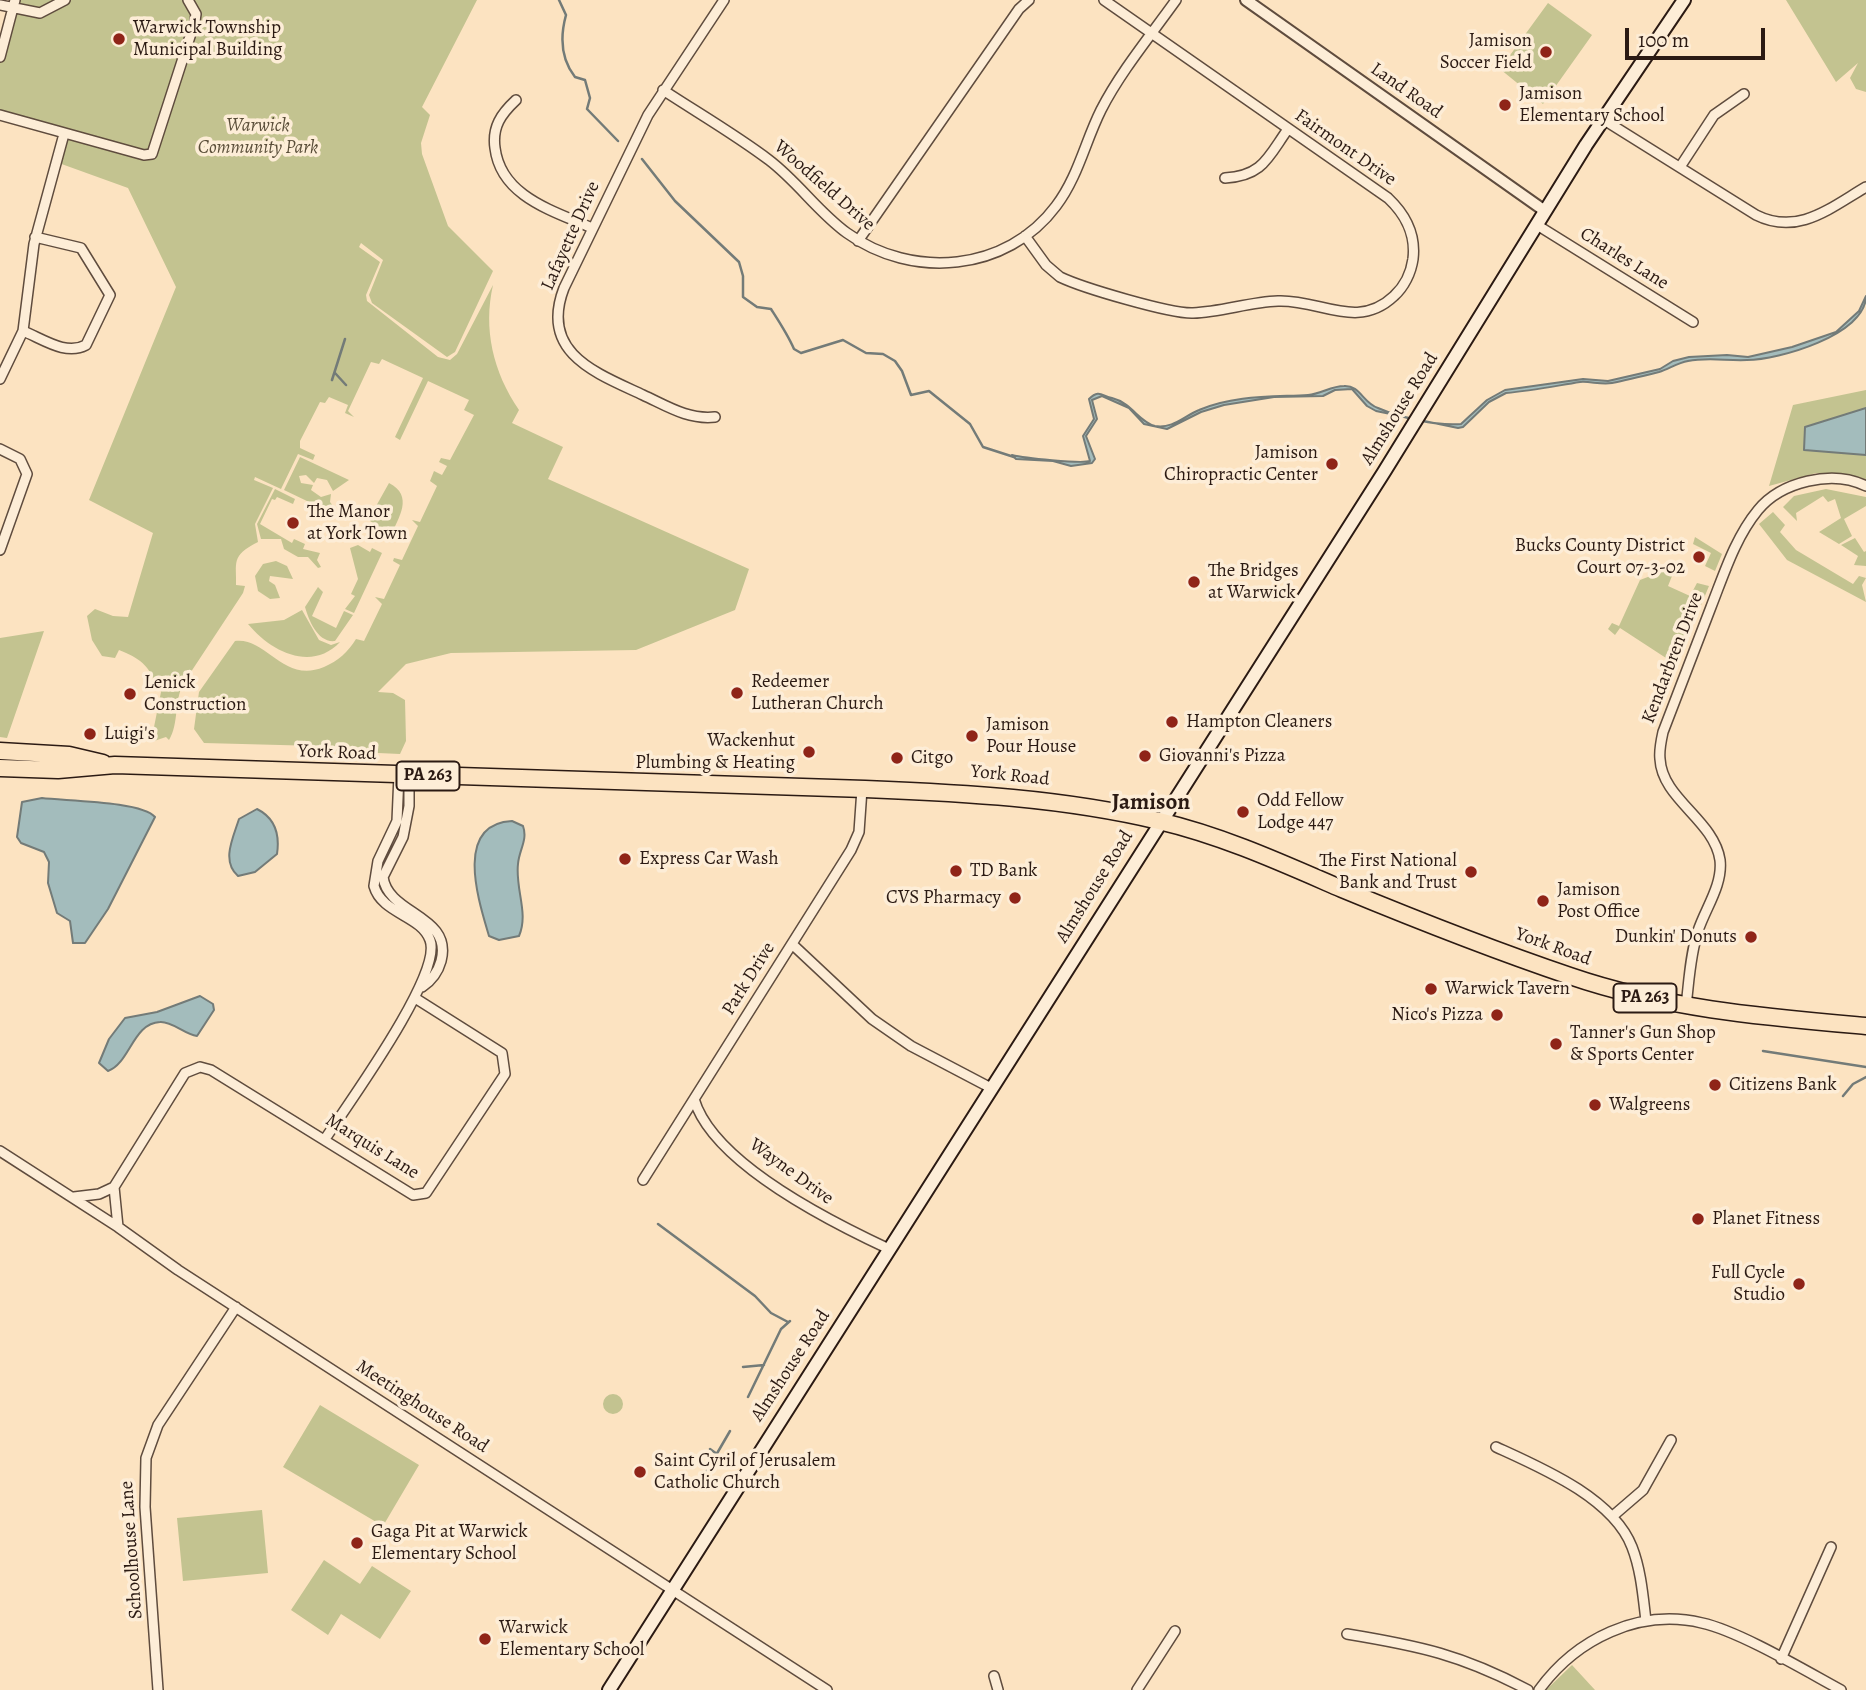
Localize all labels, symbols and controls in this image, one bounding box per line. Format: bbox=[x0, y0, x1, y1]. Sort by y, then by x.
scale bar bbox=[1628, 14, 1768, 58]
place label: Warwick Township Municipal Building bbox=[133, 17, 283, 61]
text: 100 m bbox=[1638, 26, 1689, 54]
place label: Jamison Soccer Field bbox=[1440, 30, 1532, 74]
marker: Warwick Township Municipal Building bbox=[111, 31, 127, 47]
marker: Jamison Soccer Field bbox=[1538, 44, 1554, 60]
street label: Land Road bbox=[1366, 58, 1446, 124]
place label: Jamison Elementary School bbox=[1519, 83, 1664, 127]
marker: Jamison Elementary School bbox=[1497, 97, 1513, 113]
street label: Fairmont Drive bbox=[1290, 105, 1400, 191]
park label: Warwick Community Park bbox=[198, 115, 318, 159]
street label: Woodfield Drive bbox=[769, 136, 879, 236]
street label: Lafayette Drive bbox=[537, 178, 605, 294]
street label: Charles Lane bbox=[1576, 223, 1672, 295]
street label: Almshouse Road bbox=[1356, 349, 1444, 469]
place label: Jamison Chiropractic Center bbox=[1164, 442, 1318, 486]
marker: Jamison Chiropractic Center bbox=[1324, 456, 1340, 472]
place label: The Manor at York Town bbox=[307, 501, 407, 545]
marker: The Manor at York Town bbox=[285, 515, 301, 531]
place label: Bucks County District Court 07-3-02 bbox=[1515, 535, 1685, 579]
marker: Bucks County District Court 07-3-02 bbox=[1691, 549, 1707, 565]
place label: The Bridges at Warwick bbox=[1208, 560, 1299, 604]
marker: The Bridges at Warwick bbox=[1186, 574, 1202, 590]
street label: Kendarbren Drive bbox=[1638, 589, 1708, 727]
place label: Redeemer Lutheran Church bbox=[751, 671, 884, 715]
place label: Lenick Construction bbox=[144, 672, 246, 716]
marker: Redeemer Lutheran Church bbox=[729, 685, 745, 701]
marker: Lenick Construction bbox=[122, 686, 138, 702]
place label: Hampton Cleaners bbox=[1186, 711, 1332, 733]
place label: Jamison Pour House bbox=[986, 714, 1076, 758]
marker: Hampton Cleaners bbox=[1164, 714, 1180, 730]
place label: Luigi's bbox=[104, 723, 155, 745]
marker: Luigi's bbox=[82, 726, 98, 742]
marker: Jamison Pour House bbox=[964, 728, 980, 744]
place label: Wackenhut Plumbing & Heating bbox=[635, 730, 795, 774]
street label: York Road bbox=[297, 740, 377, 766]
marker: Wackenhut Plumbing & Heating bbox=[801, 744, 817, 760]
place label: Giovanni's Pizza bbox=[1159, 745, 1286, 767]
place label: Citgo bbox=[911, 747, 953, 769]
marker: Giovanni's Pizza bbox=[1137, 748, 1153, 764]
marker: Citgo bbox=[889, 750, 905, 766]
street label: York Road bbox=[970, 761, 1050, 791]
road number: PA 263 bbox=[396, 762, 460, 790]
district label: Jamison bbox=[1112, 789, 1190, 817]
place label: Odd Fellow Lodge 447 bbox=[1257, 790, 1344, 834]
marker: Odd Fellow Lodge 447 bbox=[1235, 804, 1251, 820]
street label: Almshouse Road bbox=[1051, 827, 1139, 947]
place label: Express Car Wash bbox=[639, 848, 779, 870]
place label: The First National Bank and Trust bbox=[1319, 850, 1457, 894]
marker: Express Car Wash bbox=[617, 851, 633, 867]
place label: TD Bank bbox=[970, 860, 1038, 882]
marker: TD Bank bbox=[948, 863, 964, 879]
marker: The First National Bank and Trust bbox=[1463, 864, 1479, 880]
place label: Jamison Post Office bbox=[1557, 879, 1640, 923]
place label: CVS Pharmacy bbox=[886, 887, 1001, 909]
marker: CVS Pharmacy bbox=[1007, 890, 1023, 906]
marker: Jamison Post Office bbox=[1535, 893, 1551, 909]
street label: York Road bbox=[1512, 923, 1594, 971]
place label: Dunkin' Donuts bbox=[1615, 926, 1737, 948]
marker: Dunkin' Donuts bbox=[1743, 929, 1759, 945]
street label: Park Drive bbox=[718, 938, 780, 1020]
place label: Warwick Tavern bbox=[1445, 978, 1570, 1000]
marker: Warwick Tavern bbox=[1423, 981, 1439, 997]
road number: PA 263 bbox=[1614, 984, 1676, 1013]
place label: Nico's Pizza bbox=[1391, 1004, 1483, 1026]
marker: Nico's Pizza bbox=[1489, 1007, 1505, 1023]
place label: Tanner's Gun Shop & Sports Center bbox=[1570, 1022, 1716, 1066]
marker: Tanner's Gun Shop & Sports Center bbox=[1548, 1036, 1564, 1052]
place label: Citizens Bank bbox=[1729, 1074, 1837, 1096]
marker: Citizens Bank bbox=[1707, 1077, 1723, 1093]
place label: Walgreens bbox=[1609, 1094, 1690, 1116]
marker: Walgreens bbox=[1587, 1097, 1603, 1113]
street label: Marquis Lane bbox=[321, 1109, 423, 1185]
street label: Wayne Drive bbox=[744, 1134, 838, 1210]
place label: Planet Fitness bbox=[1712, 1208, 1820, 1230]
marker: Planet Fitness bbox=[1690, 1211, 1706, 1227]
place label: Full Cycle Studio bbox=[1711, 1262, 1785, 1306]
marker: Full Cycle Studio bbox=[1791, 1276, 1807, 1292]
street label: Almshouse Road bbox=[747, 1306, 835, 1426]
street label: Meetinghouse Road bbox=[351, 1356, 493, 1458]
place label: Saint Cyril of Jerusalem Catholic Church bbox=[654, 1450, 836, 1494]
marker: Saint Cyril of Jerusalem Catholic Church bbox=[632, 1464, 648, 1480]
street label: Schoolhouse Lane bbox=[116, 1480, 148, 1620]
place label: Gaga Pit at Warwick Elementary School bbox=[371, 1521, 528, 1565]
marker: Gaga Pit at Warwick Elementary School bbox=[349, 1535, 365, 1551]
place label: Warwick Elementary School bbox=[499, 1617, 644, 1661]
marker: Warwick Elementary School bbox=[477, 1631, 493, 1647]

